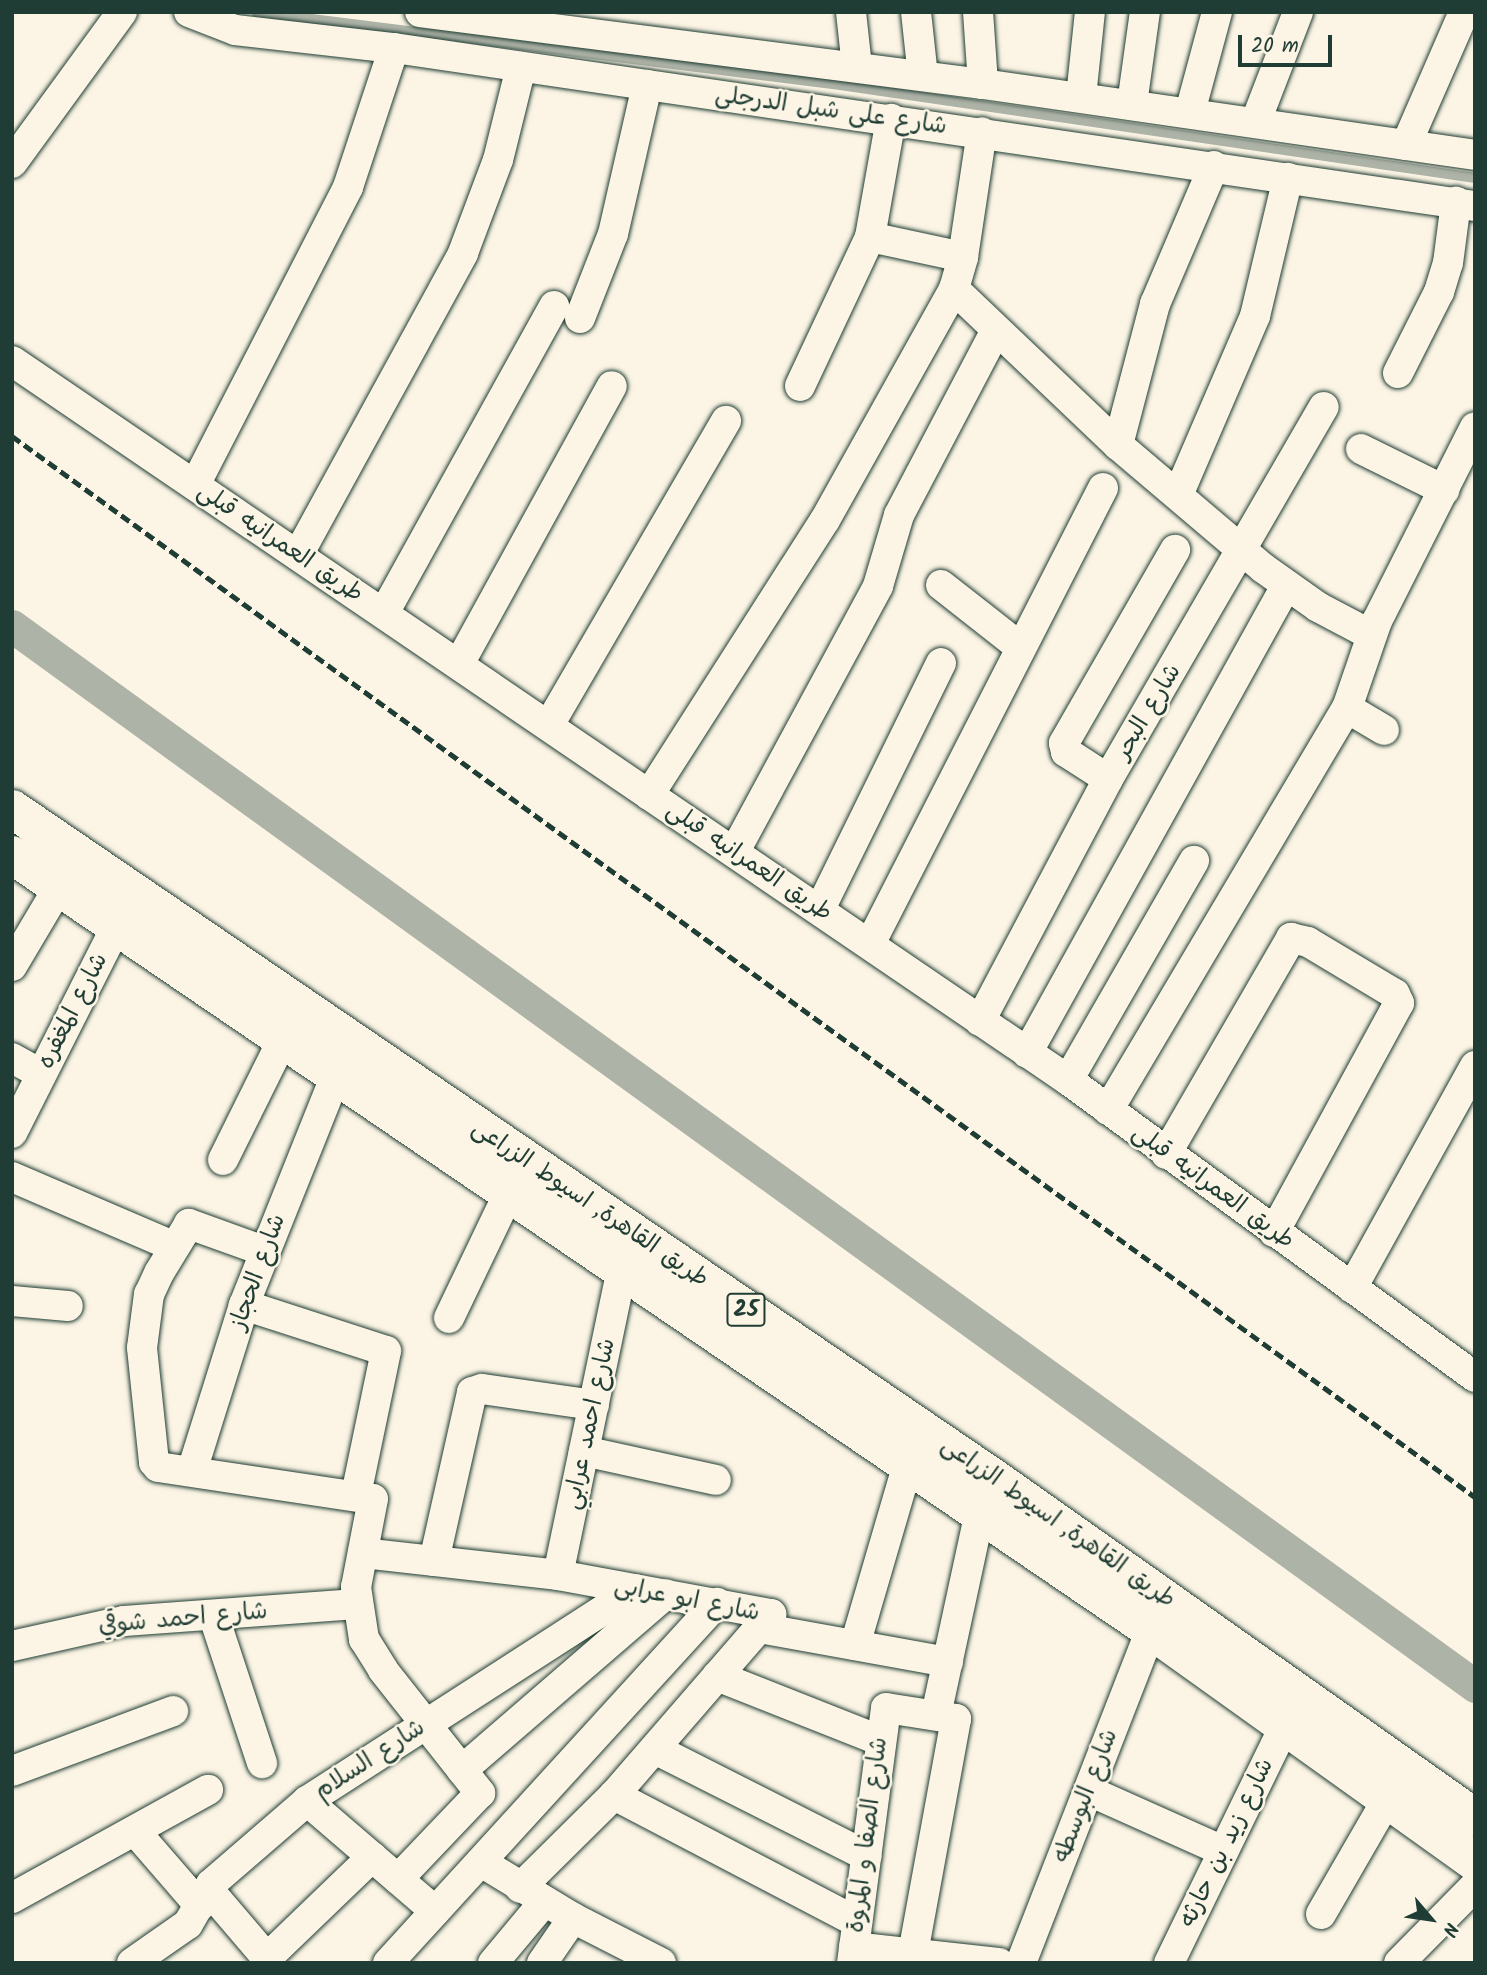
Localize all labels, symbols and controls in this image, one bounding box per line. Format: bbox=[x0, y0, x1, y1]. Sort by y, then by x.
scale bar bbox=[1242, 21, 1336, 65]
text: 20 m bbox=[1251, 30, 1299, 63]
street label: شارع على شبل الدرجلى bbox=[713, 80, 949, 142]
street label: طريق العمرانيه قبلى bbox=[192, 477, 368, 609]
street label: شارع البحر bbox=[1108, 659, 1188, 765]
street label: طريق العمرانيه قبلى bbox=[661, 796, 837, 928]
street label: شارع المغفره bbox=[32, 948, 114, 1074]
street label: طريق القاهرة, اسيوط الزراعى bbox=[466, 1114, 714, 1294]
street label: طريق العمرانيه قبلى bbox=[1126, 1118, 1300, 1256]
street label: شارع الحجاز bbox=[224, 1210, 292, 1334]
road number: 25 bbox=[725, 1290, 767, 1330]
street label: شارع احمد عرابي bbox=[558, 1336, 622, 1512]
street label: طريق القاهرة, اسيوط الزراعى bbox=[935, 1431, 1181, 1615]
street label: شارع ابو عرابى bbox=[612, 1572, 762, 1628]
street label: شارع احمد شوقي bbox=[97, 1597, 269, 1641]
street label: شارع السلام bbox=[309, 1714, 431, 1806]
street label: شارع البوسطه bbox=[1047, 1725, 1125, 1867]
street label: شارع الصفا و المروة bbox=[842, 1736, 894, 1934]
street label: شارع زيد بن حارثه bbox=[1174, 1754, 1280, 1932]
north arrow bbox=[1396, 1884, 1466, 1954]
text: N bbox=[1433, 1917, 1465, 1942]

